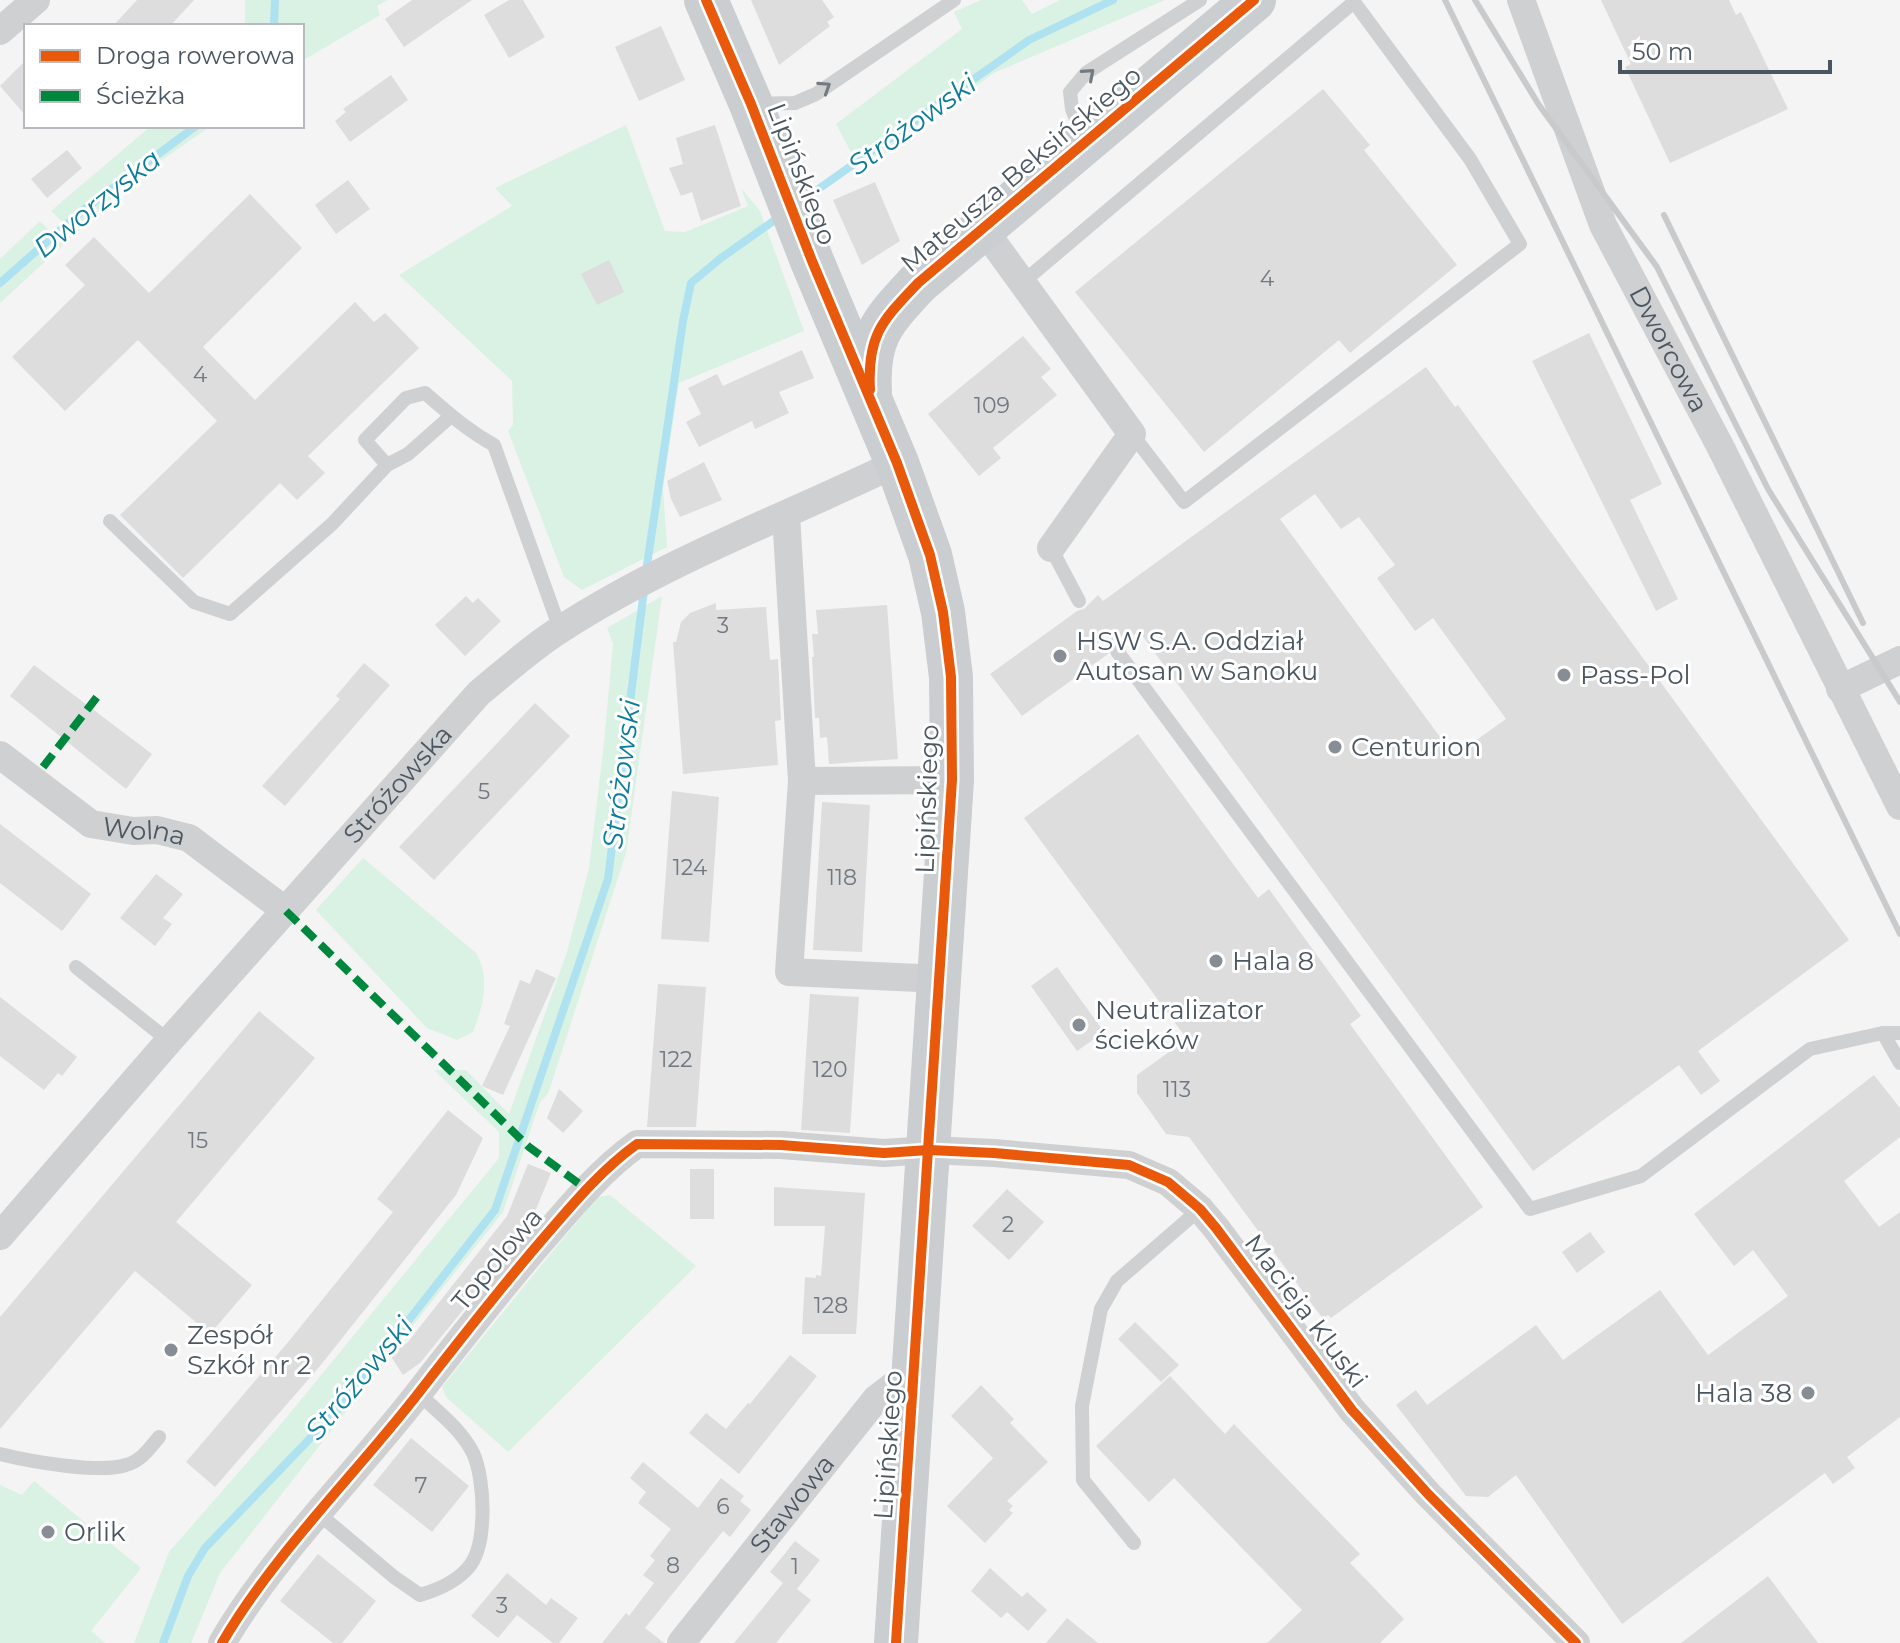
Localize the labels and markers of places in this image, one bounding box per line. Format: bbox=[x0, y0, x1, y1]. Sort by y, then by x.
place label: HSW S.A. Oddział Autosan w Sanoku bbox=[1076, 625, 1318, 687]
marker: HSW S.A. Oddział Autosan w Sanoku bbox=[1051, 647, 1069, 665]
place label: Pass-Pol bbox=[1580, 659, 1691, 691]
marker: Pass-Pol bbox=[1555, 666, 1573, 684]
place label: Centurion bbox=[1351, 731, 1481, 763]
marker: Centurion bbox=[1326, 738, 1344, 756]
place label: Hala 8 bbox=[1232, 945, 1314, 977]
marker: Hala 8 bbox=[1207, 952, 1225, 970]
place label: Neutralizator ścieków bbox=[1095, 994, 1264, 1056]
marker: Neutralizator ścieków bbox=[1070, 1016, 1088, 1034]
place label: Zespół Szkół nr 2 bbox=[187, 1319, 311, 1381]
marker: Zespół Szkół nr 2 bbox=[162, 1341, 180, 1359]
place label: Hala 38 bbox=[1695, 1377, 1792, 1409]
marker: Hala 38 bbox=[1799, 1384, 1817, 1402]
place label: Orlik bbox=[64, 1516, 126, 1548]
marker: Orlik bbox=[39, 1523, 57, 1541]

